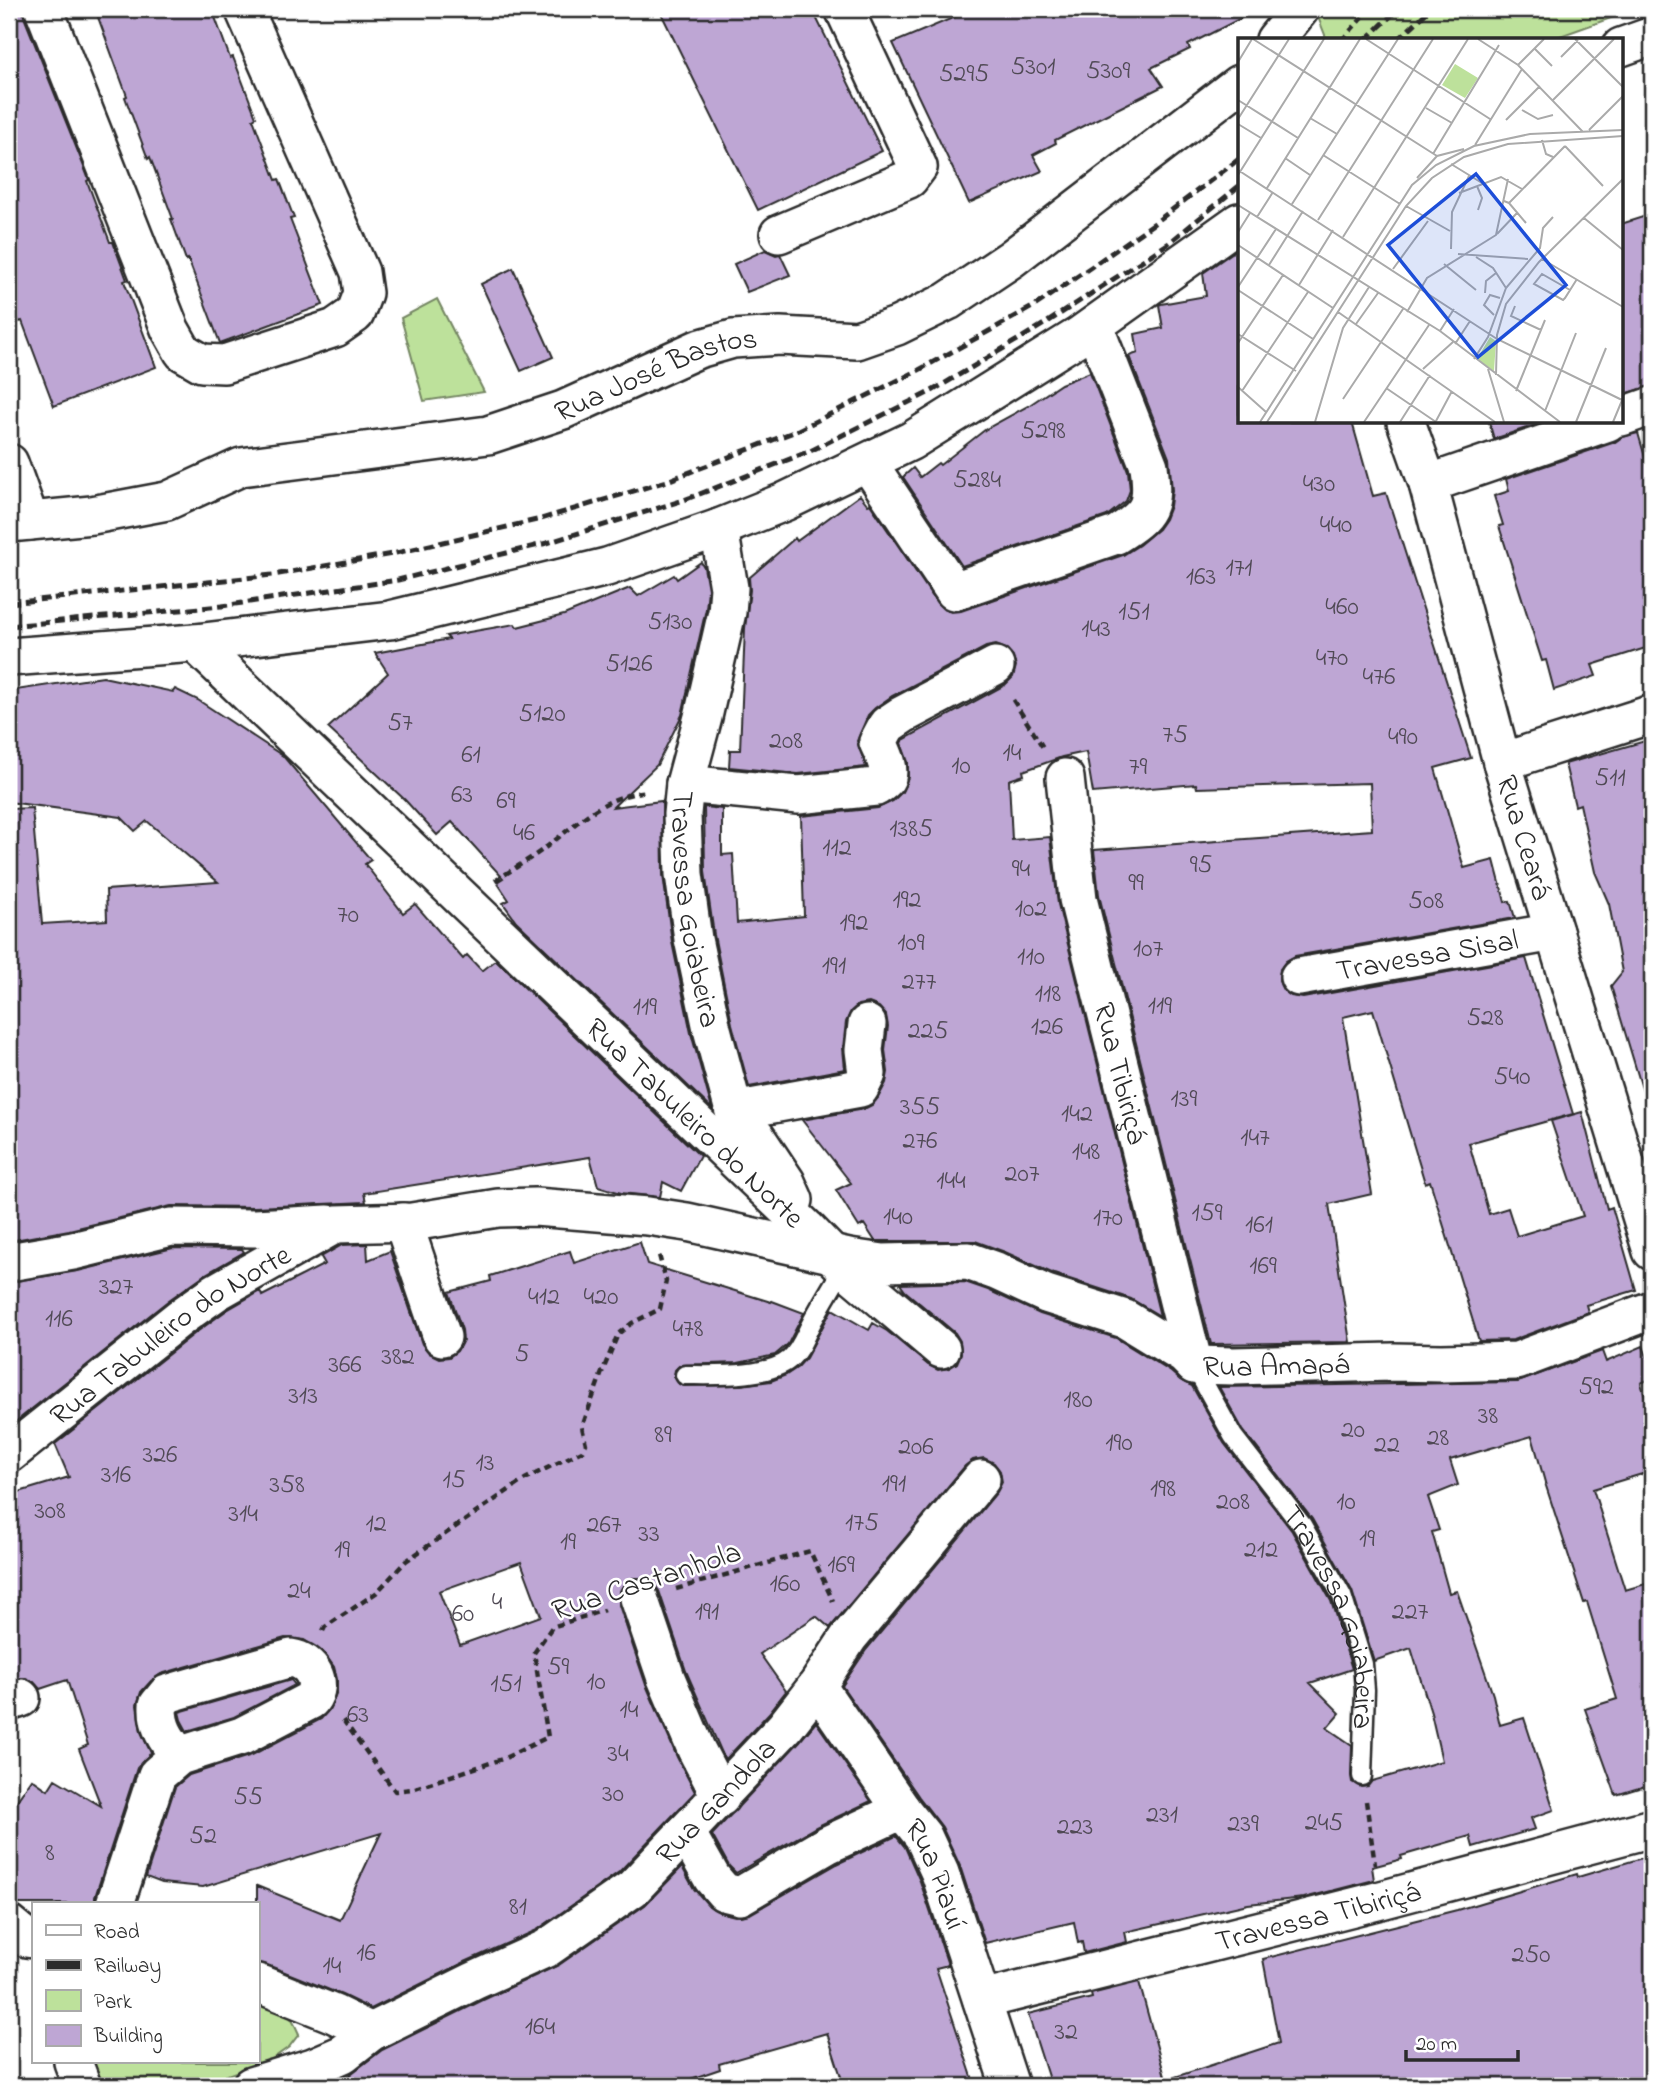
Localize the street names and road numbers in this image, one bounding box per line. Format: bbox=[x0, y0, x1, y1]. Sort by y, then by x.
street label: Rua José Bastos bbox=[548, 318, 759, 436]
street label: Rua Ceará bbox=[1482, 770, 1562, 906]
street label: Travessa Goiabeira bbox=[657, 788, 730, 1032]
street label: Travessa Sisal bbox=[1333, 920, 1522, 995]
street label: Rua Tibiriçá bbox=[1080, 998, 1157, 1149]
street label: Rua Tabuleiro do Norte bbox=[574, 1009, 813, 1241]
street label: Rua Tabuleiro do Norte bbox=[41, 1235, 301, 1438]
street label: Rua Amapá bbox=[1202, 1344, 1350, 1391]
street label: Travessa Goiabeira bbox=[1269, 1497, 1384, 1730]
street label: Rua Castanhola bbox=[547, 1532, 747, 1634]
street label: Rua Gandola bbox=[647, 1730, 788, 1876]
street label: Rua Piauí bbox=[892, 1810, 976, 1936]
street label: Travessa Tibiriçá bbox=[1211, 1871, 1426, 1966]

